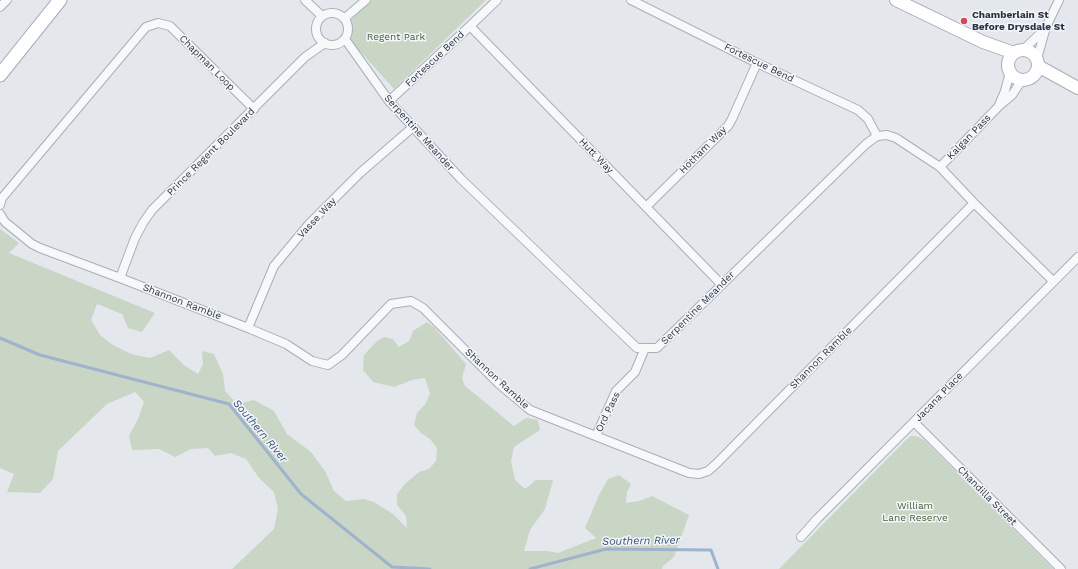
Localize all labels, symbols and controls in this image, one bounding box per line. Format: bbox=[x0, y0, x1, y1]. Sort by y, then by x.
place label: Chamberlain St Before Drysdale St bbox=[972, 9, 1065, 32]
marker: Chamberlain St Before Drysdale St bbox=[959, 16, 969, 26]
street label: Fortescue Bend bbox=[403, 29, 467, 89]
park label: Regent Park bbox=[367, 31, 425, 43]
street label: Chapman Loop bbox=[177, 33, 237, 93]
street label: Fortescue Bend bbox=[722, 41, 796, 85]
street label: Serpentine Meander bbox=[381, 92, 457, 174]
street label: Prince Regent Boulevard bbox=[165, 106, 257, 198]
street label: Kalgan Pass bbox=[945, 112, 993, 162]
street label: Hotham Way bbox=[677, 124, 729, 176]
street label: Hutt Way bbox=[576, 136, 616, 176]
street label: Vasse Way bbox=[295, 195, 339, 241]
street label: Serpentine Meander bbox=[659, 269, 737, 347]
street label: Shannon Ramble bbox=[141, 281, 223, 323]
street label: Shannon Ramble bbox=[787, 324, 855, 392]
street label: Shannon Ramble bbox=[462, 346, 532, 412]
street label: Jacana Place bbox=[913, 370, 965, 424]
street label: Ord Pass bbox=[593, 390, 623, 434]
water label: Southern River bbox=[230, 397, 290, 465]
street label: Chandilla Street bbox=[955, 464, 1019, 528]
park label: William Lane Reserve bbox=[882, 500, 948, 524]
water label: Southern River bbox=[602, 534, 680, 548]

